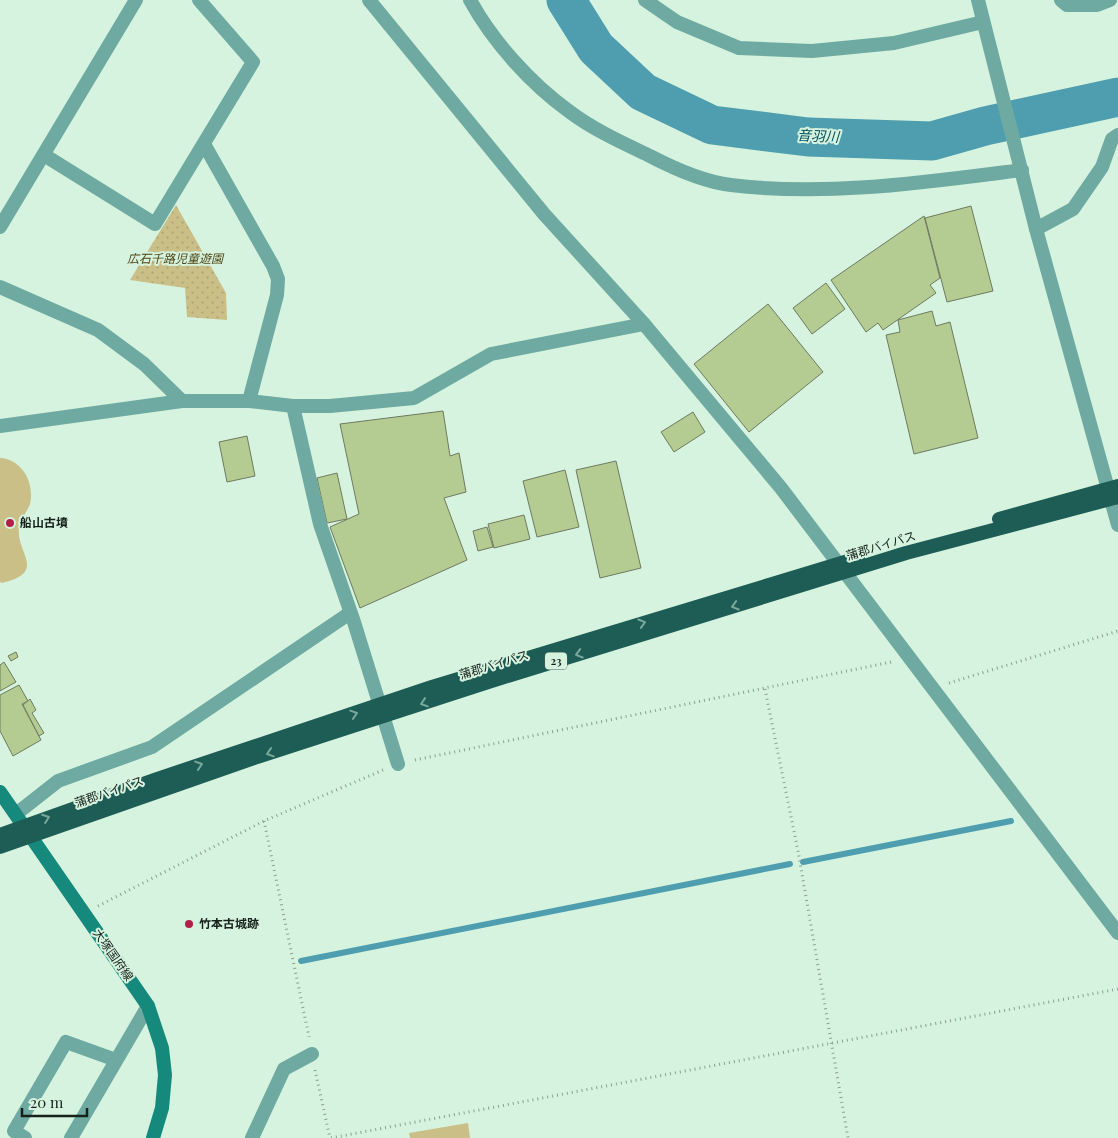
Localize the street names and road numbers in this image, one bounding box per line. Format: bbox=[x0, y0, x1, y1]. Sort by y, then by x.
street label: 蒲郡バイパス bbox=[844, 527, 917, 563]
street label: 蒲郡バイパス bbox=[457, 646, 530, 682]
road number: 23 bbox=[545, 652, 567, 669]
street label: 蒲郡バイパス bbox=[72, 772, 145, 810]
street label: 大塚国府線 bbox=[90, 925, 138, 984]

